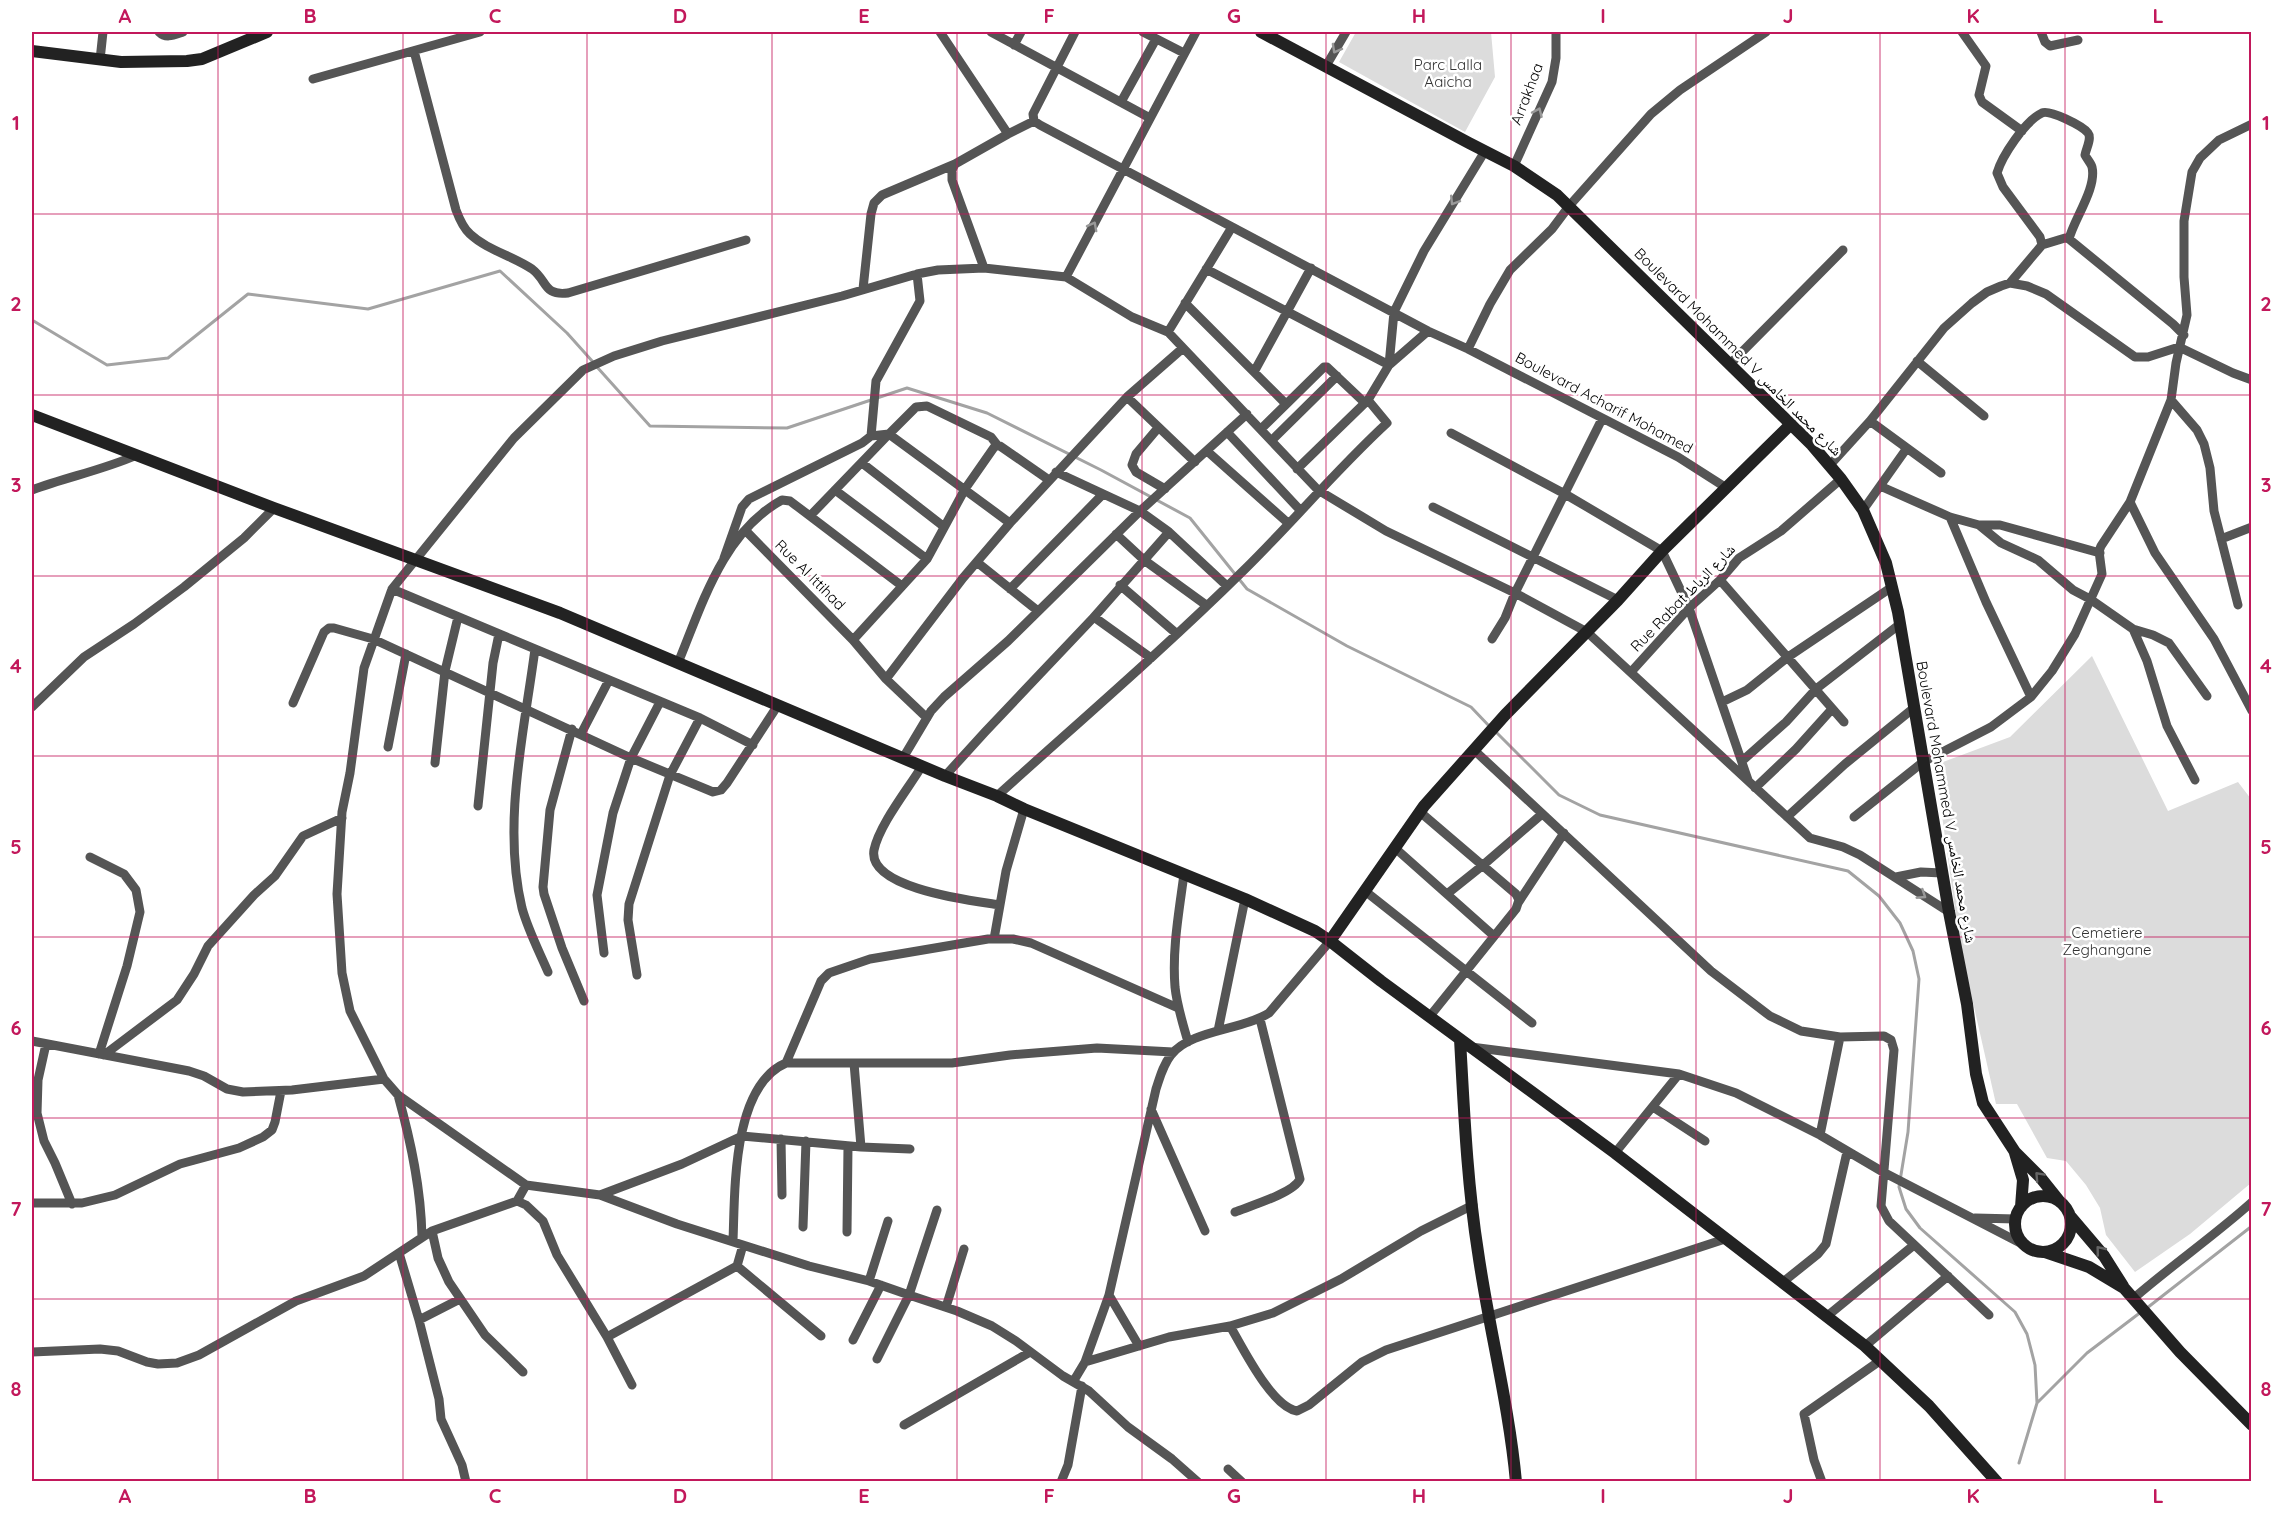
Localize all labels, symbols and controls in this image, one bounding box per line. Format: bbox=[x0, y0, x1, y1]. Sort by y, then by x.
text: A bbox=[119, 3, 132, 28]
text: B bbox=[303, 3, 317, 28]
text: C bbox=[489, 3, 502, 28]
text: D bbox=[673, 3, 687, 28]
text: E bbox=[858, 3, 870, 28]
text: F bbox=[1043, 3, 1055, 28]
text: G bbox=[1227, 3, 1241, 28]
text: H bbox=[1412, 3, 1426, 28]
text: I bbox=[1600, 3, 1606, 28]
text: J bbox=[1782, 3, 1794, 28]
text: K bbox=[1966, 3, 1980, 28]
text: L bbox=[2152, 3, 2164, 28]
one-way arrow bbox=[1332, 43, 1343, 53]
park label: Parc Lalla Aaicha bbox=[1414, 55, 1482, 91]
street label: Arrakhaa bbox=[1506, 60, 1547, 128]
one-way arrow bbox=[1531, 107, 1543, 118]
text: 1 bbox=[12, 110, 20, 135]
text: 1 bbox=[2262, 110, 2270, 135]
one-way arrow bbox=[1450, 195, 1462, 205]
one-way arrow bbox=[1086, 221, 1097, 232]
street label: Boulevard Mohammed V شارع محمد الخامس bbox=[1630, 244, 1846, 460]
text: 2 bbox=[10, 291, 22, 316]
text: 2 bbox=[2260, 291, 2272, 316]
street label: Boulevard Acharif Mohamed bbox=[1512, 348, 1696, 458]
text: 3 bbox=[11, 472, 21, 497]
text: 3 bbox=[2261, 472, 2271, 497]
street label: Rue Al Ittihad bbox=[771, 535, 850, 614]
street label: Rue Rabat شارع الرباط bbox=[1626, 540, 1740, 656]
text: 4 bbox=[10, 653, 22, 678]
text: 4 bbox=[2260, 653, 2272, 678]
street label: Boulevard Mohammed V شارع محمد الخامس bbox=[1911, 659, 1981, 945]
text: 5 bbox=[10, 834, 22, 859]
text: 5 bbox=[2260, 834, 2272, 859]
one-way arrow bbox=[1915, 888, 1926, 899]
park label: Cemetiere Zeghangane bbox=[2062, 923, 2152, 959]
text: 6 bbox=[10, 1015, 22, 1040]
text: 6 bbox=[2260, 1015, 2272, 1040]
one-way arrow bbox=[2035, 1172, 2046, 1182]
text: 7 bbox=[11, 1196, 22, 1221]
text: 7 bbox=[2261, 1196, 2272, 1221]
one-way arrow bbox=[2096, 1246, 2107, 1257]
text: 8 bbox=[11, 1376, 22, 1401]
text: 8 bbox=[2261, 1376, 2272, 1401]
text: A bbox=[119, 1483, 132, 1508]
text: B bbox=[303, 1483, 317, 1508]
text: C bbox=[489, 1483, 502, 1508]
text: D bbox=[673, 1483, 687, 1508]
text: E bbox=[858, 1483, 870, 1508]
text: F bbox=[1043, 1483, 1055, 1508]
text: G bbox=[1227, 1483, 1241, 1508]
text: H bbox=[1412, 1483, 1426, 1508]
text: I bbox=[1600, 1483, 1606, 1508]
text: J bbox=[1782, 1483, 1794, 1508]
text: K bbox=[1966, 1483, 1980, 1508]
text: L bbox=[2152, 1483, 2164, 1508]

